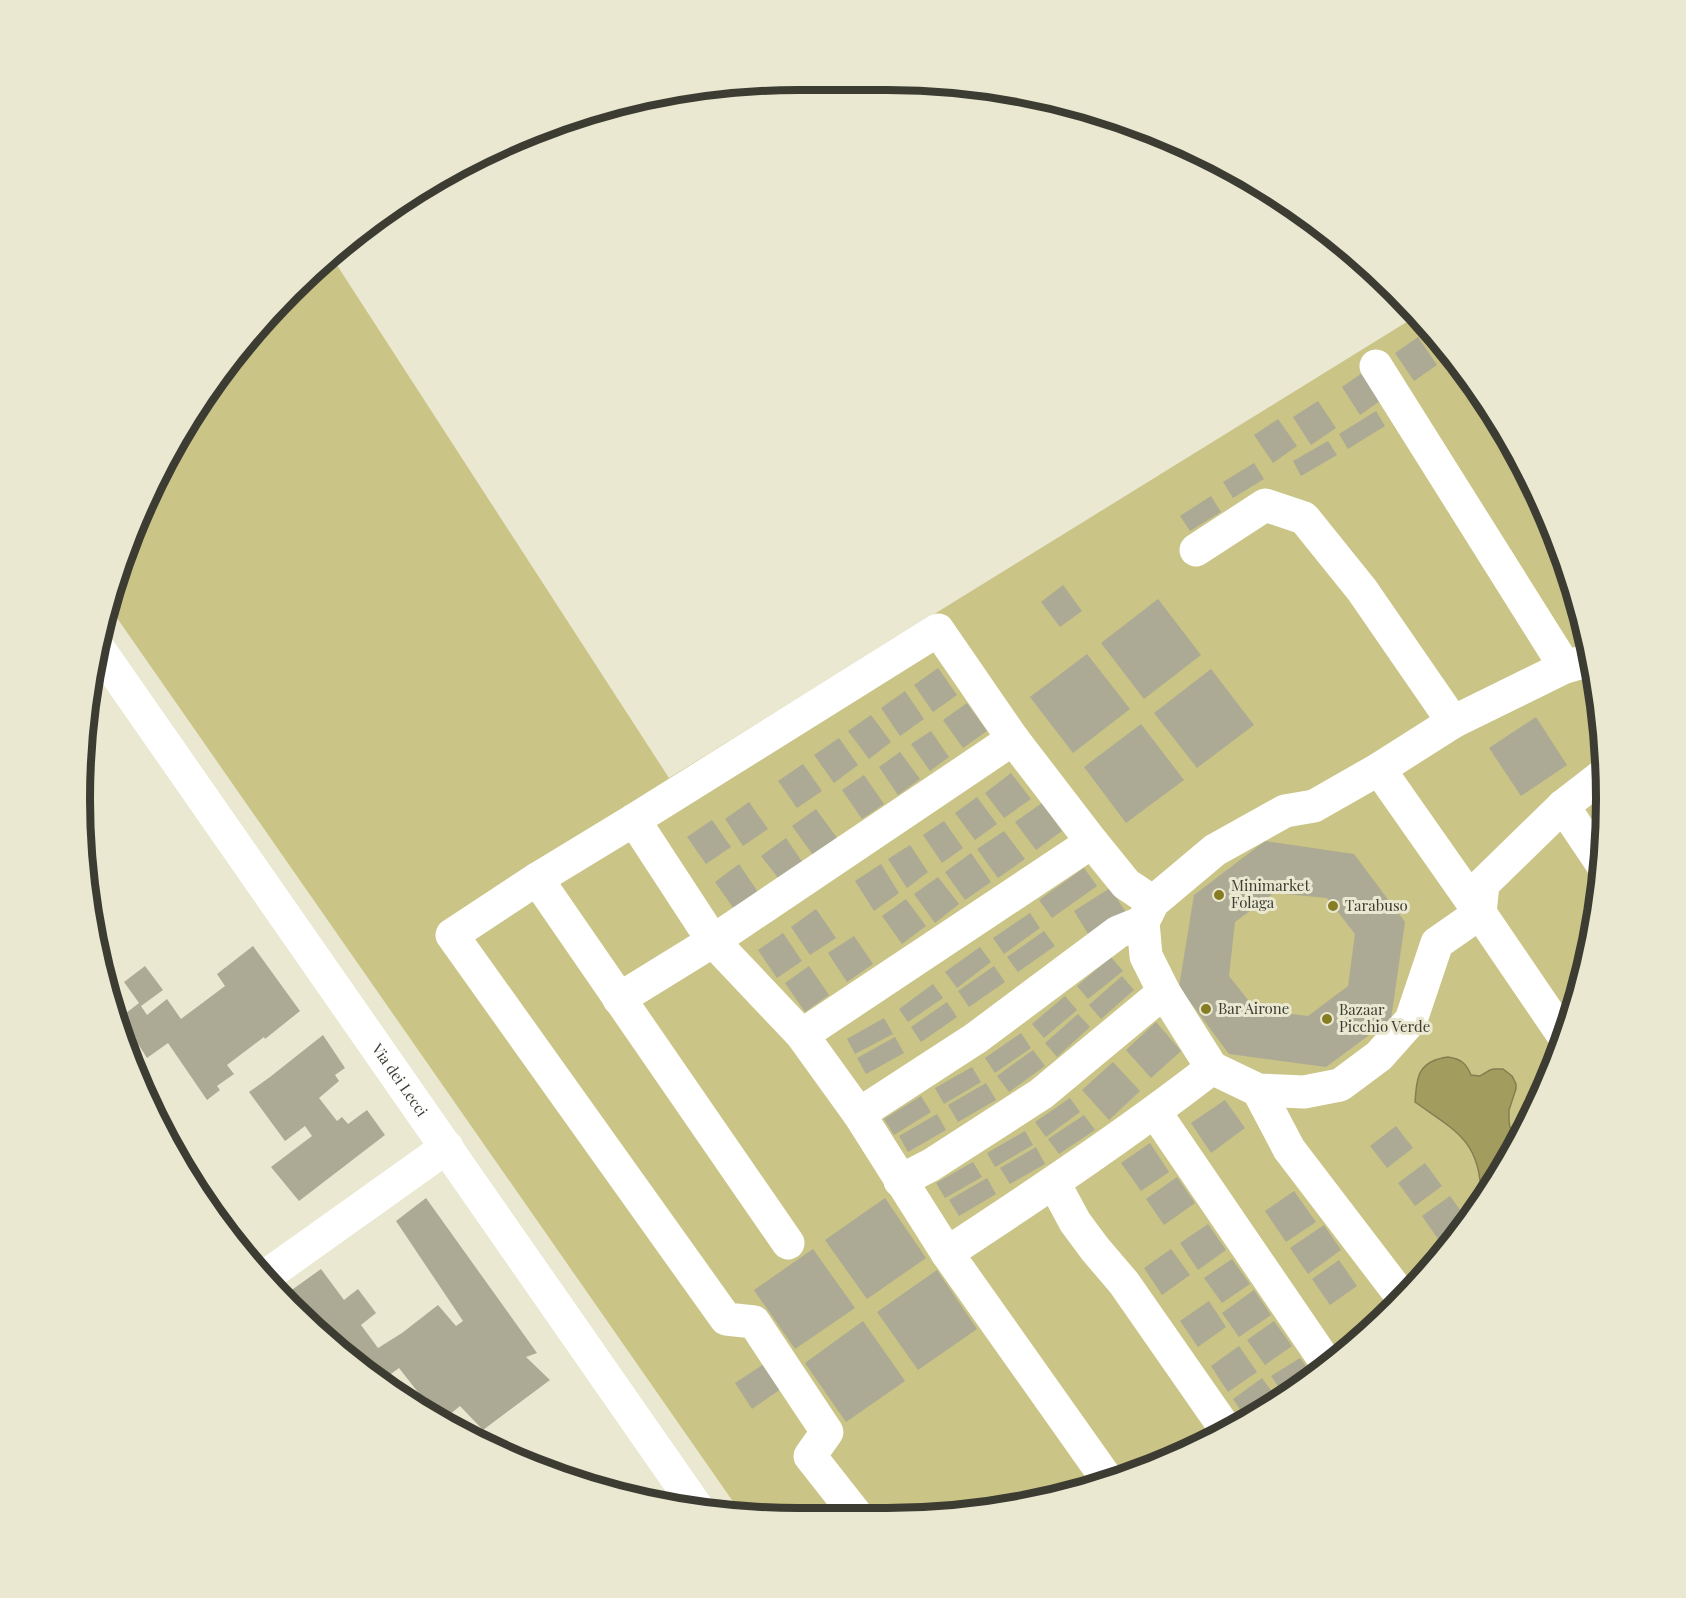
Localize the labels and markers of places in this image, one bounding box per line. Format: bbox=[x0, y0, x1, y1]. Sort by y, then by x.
place label: Minimarket Folaga bbox=[1231, 875, 1310, 912]
marker: Minimarket Folaga bbox=[1212, 888, 1226, 902]
place label: Tarabuso bbox=[1345, 895, 1408, 915]
marker: Tarabuso bbox=[1326, 899, 1340, 913]
place label: Bar Airone bbox=[1218, 998, 1289, 1018]
place label: Bazaar Picchio Verde bbox=[1339, 999, 1430, 1036]
marker: Bar Airone bbox=[1199, 1002, 1213, 1016]
marker: Bazaar Picchio Verde bbox=[1320, 1012, 1334, 1026]

